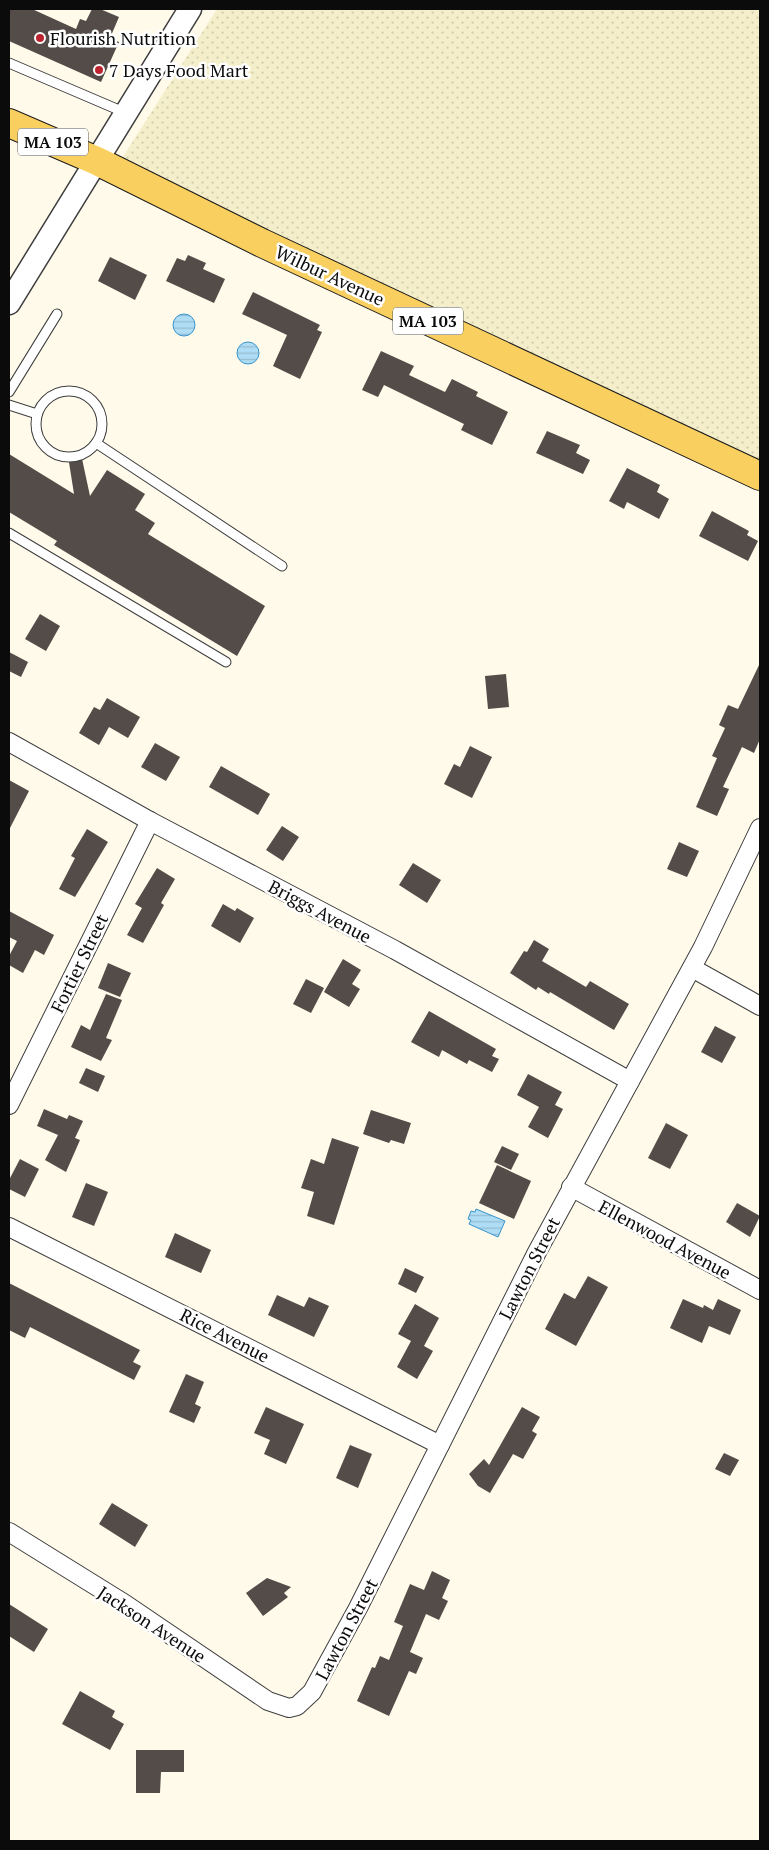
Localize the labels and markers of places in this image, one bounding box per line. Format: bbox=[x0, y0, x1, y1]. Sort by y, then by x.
place label: Flourish Nutrition bbox=[50, 26, 196, 50]
marker: Flourish Nutrition bbox=[34, 32, 46, 44]
place label: 7 Days Food Mart bbox=[109, 58, 249, 82]
marker: 7 Days Food Mart bbox=[93, 64, 105, 76]

